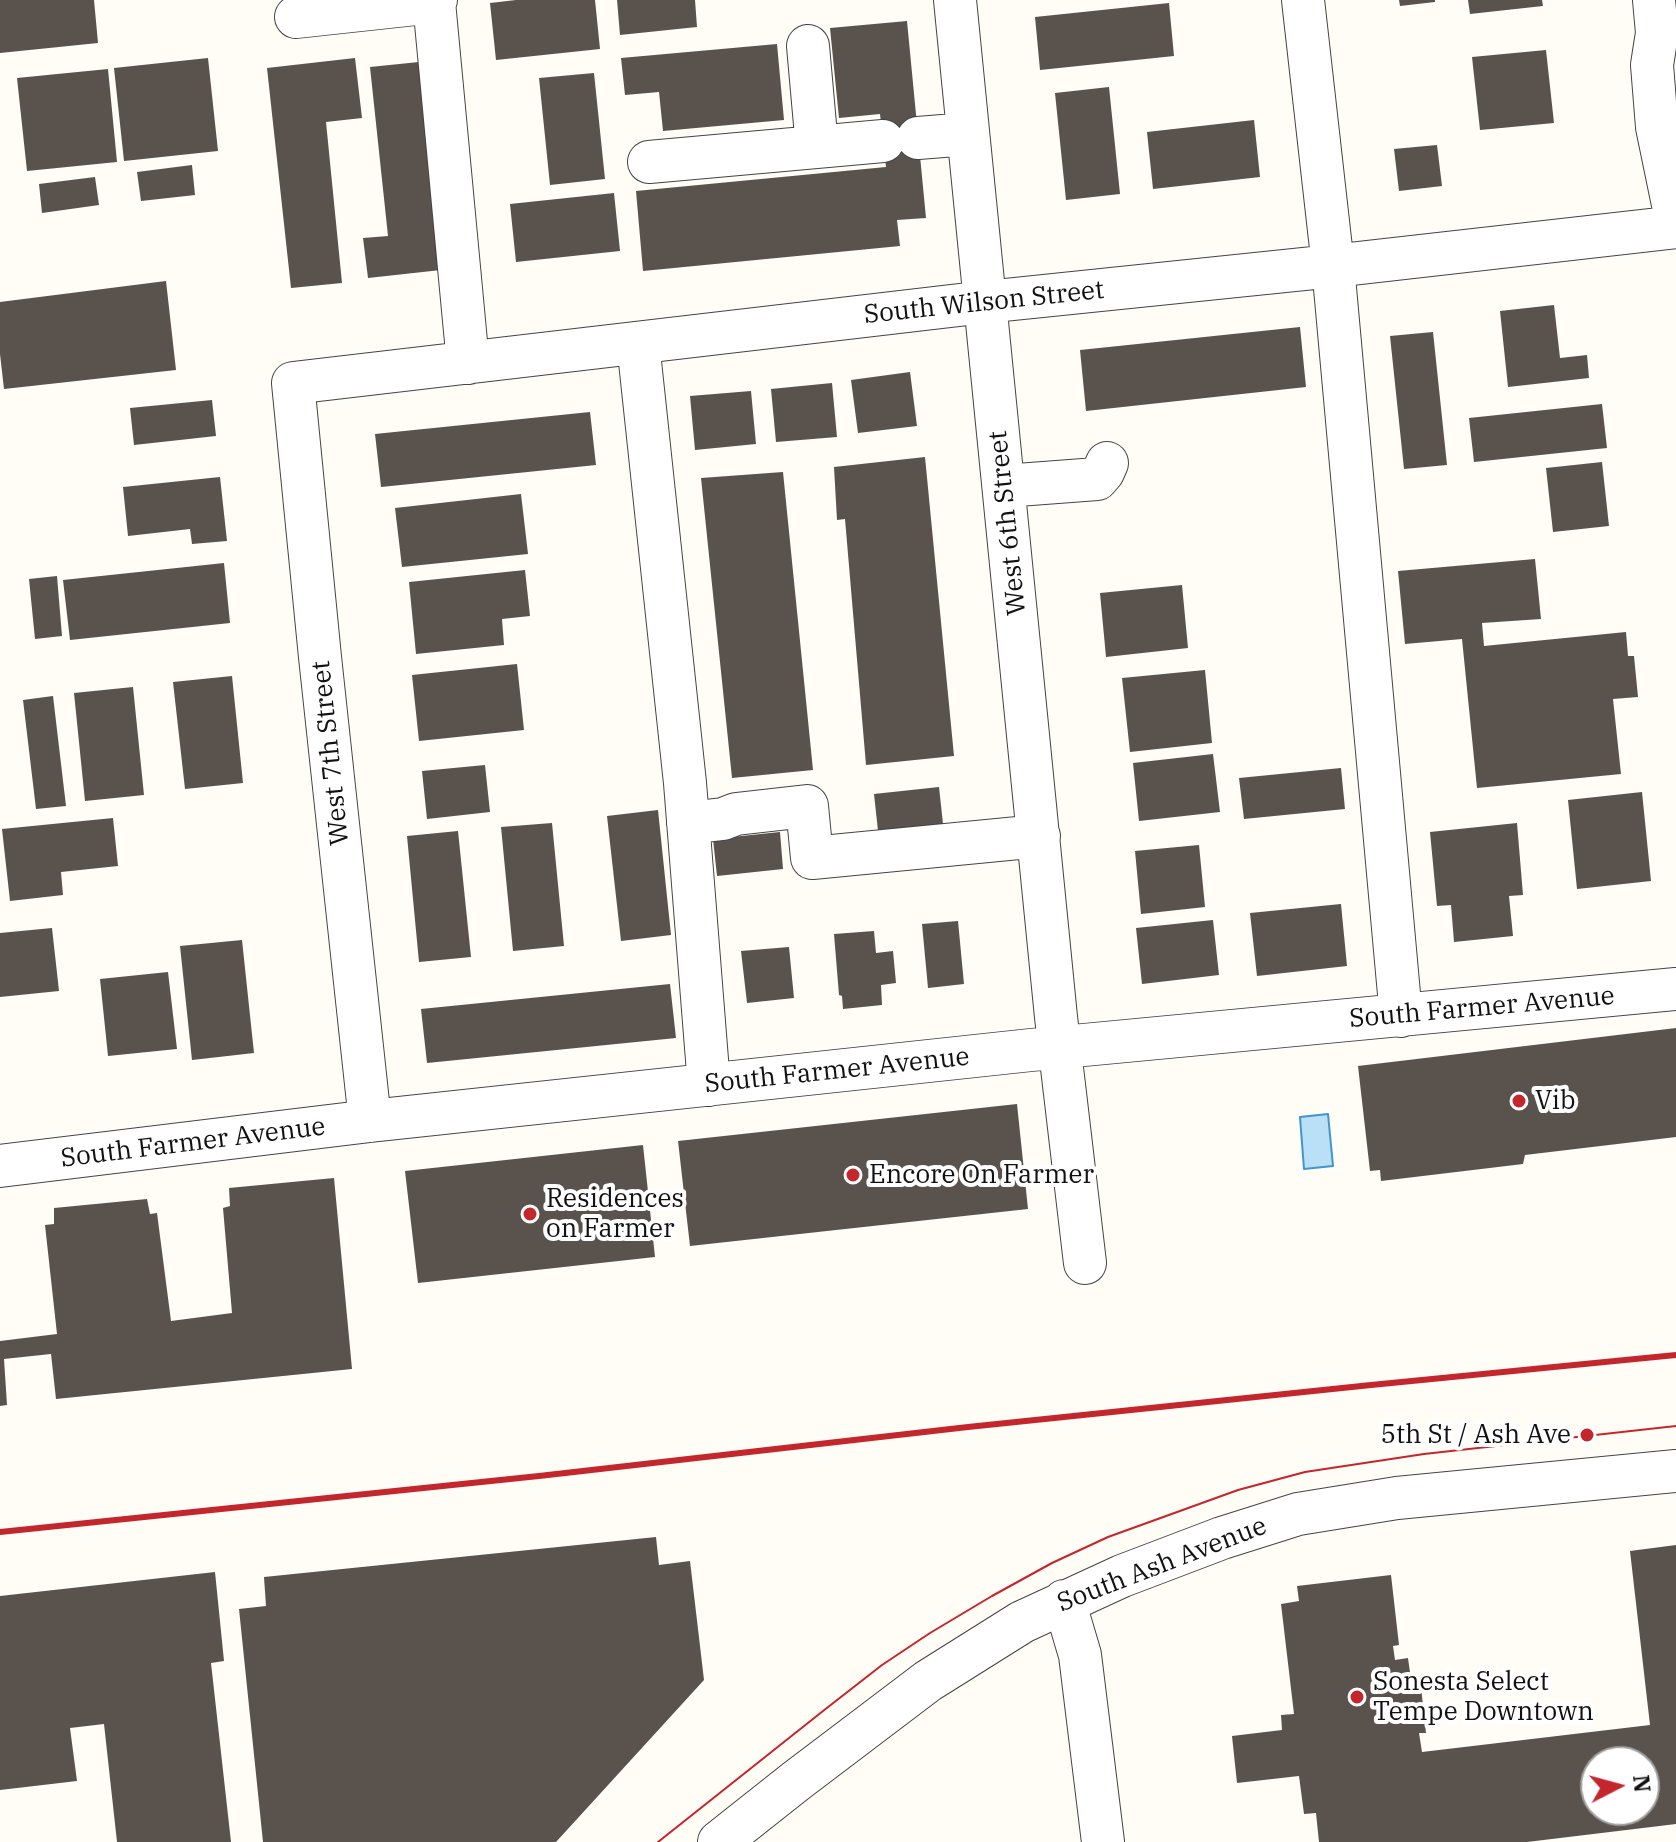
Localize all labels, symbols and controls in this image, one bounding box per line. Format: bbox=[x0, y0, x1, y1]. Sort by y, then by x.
street label: South Wilson Street bbox=[862, 275, 1106, 331]
street label: West 6th Street bbox=[983, 429, 1033, 617]
street label: West 7th Street bbox=[306, 659, 356, 847]
street label: South Farmer Avenue bbox=[1348, 981, 1616, 1035]
street label: South Farmer Avenue bbox=[703, 1042, 971, 1100]
place label: Vib bbox=[1535, 1085, 1575, 1117]
marker: Vib bbox=[1510, 1092, 1528, 1110]
street label: South Farmer Avenue bbox=[59, 1111, 327, 1175]
place label: Encore On Farmer bbox=[869, 1159, 1094, 1191]
marker: Encore On Farmer bbox=[844, 1166, 862, 1184]
place label: Residences on Farmer bbox=[546, 1183, 684, 1244]
marker: Residences on Farmer bbox=[521, 1205, 539, 1223]
place label: 5th St / Ash Ave bbox=[1380, 1419, 1571, 1451]
marker: 5th St / Ash Ave bbox=[1578, 1426, 1596, 1444]
street label: South Ash Avenue bbox=[1053, 1511, 1271, 1619]
place label: Sonesta Select Tempe Downtown bbox=[1373, 1666, 1594, 1728]
marker: Sonesta Select Tempe Downtown bbox=[1348, 1688, 1366, 1706]
north arrow bbox=[1580, 1746, 1660, 1826]
text: N bbox=[1627, 1773, 1658, 1794]

